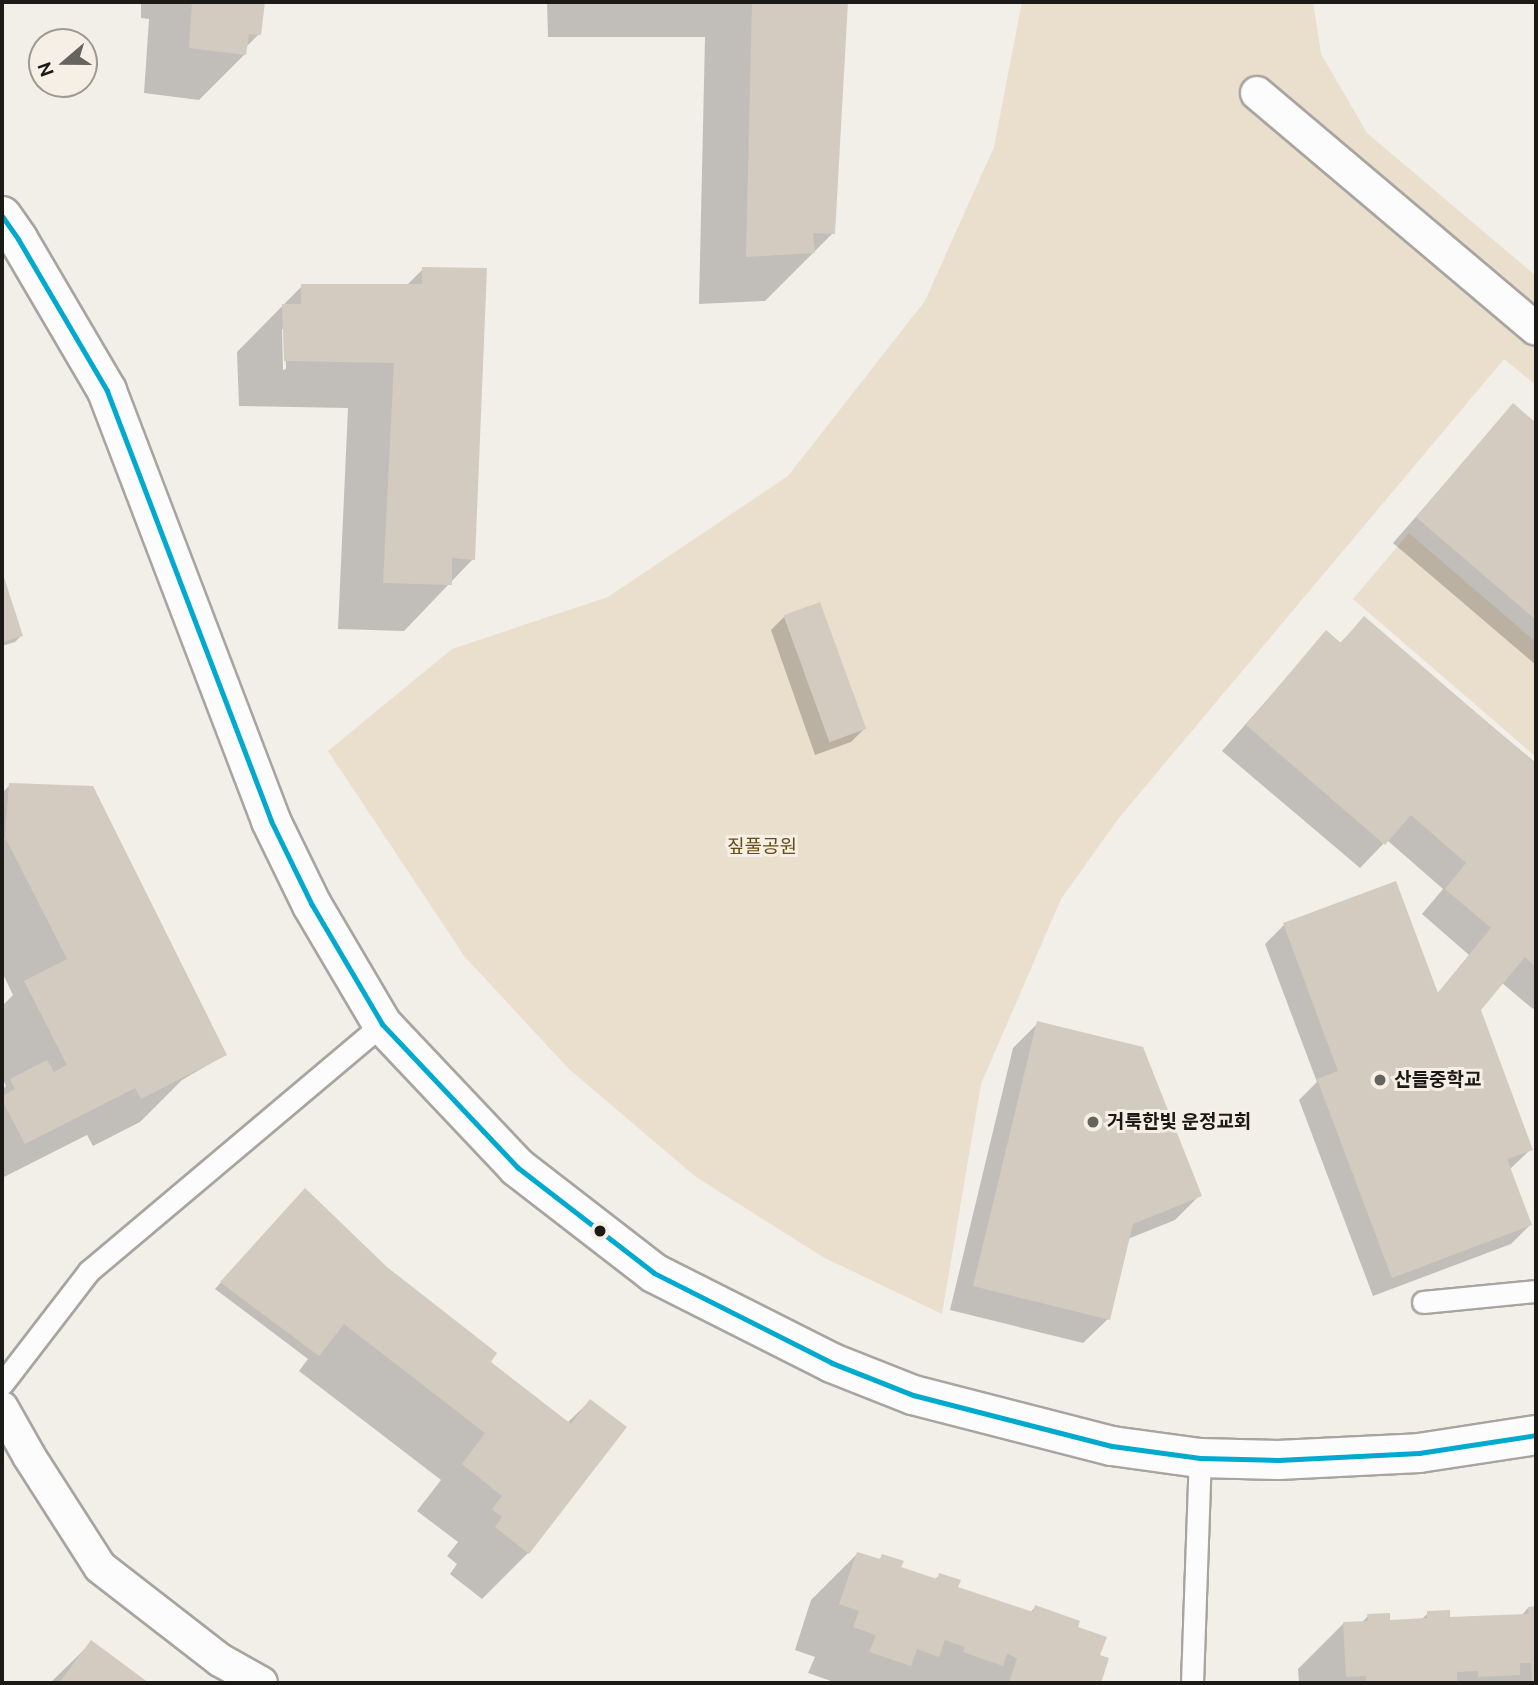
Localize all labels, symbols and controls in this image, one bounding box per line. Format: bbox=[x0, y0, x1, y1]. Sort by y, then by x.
north arrow bbox=[28, 28, 98, 98]
text: N bbox=[32, 59, 58, 80]
park label: 짚풀공원 bbox=[727, 836, 797, 858]
place label: 산들중학교 bbox=[1394, 1069, 1481, 1091]
marker: 산들중학교 bbox=[1372, 1072, 1388, 1088]
place label: 거룩한빛 운정교회 bbox=[1107, 1111, 1251, 1133]
marker: 거룩한빛 운정교회 bbox=[1085, 1114, 1101, 1130]
unlabelled marker bbox=[593, 1224, 607, 1238]

